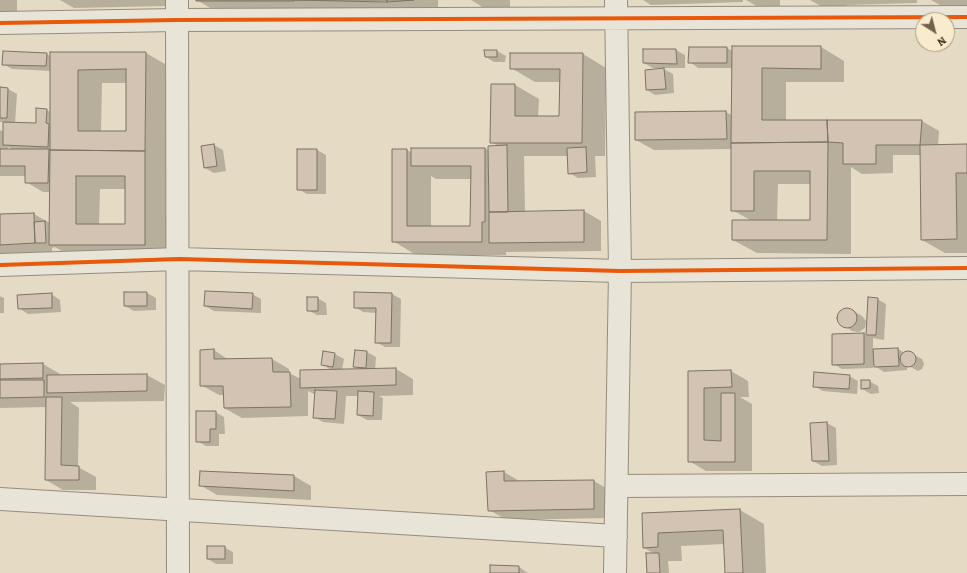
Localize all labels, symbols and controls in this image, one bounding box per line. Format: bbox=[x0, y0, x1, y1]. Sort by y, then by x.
north arrow bbox=[915, 12, 955, 52]
text: N bbox=[934, 33, 949, 50]

